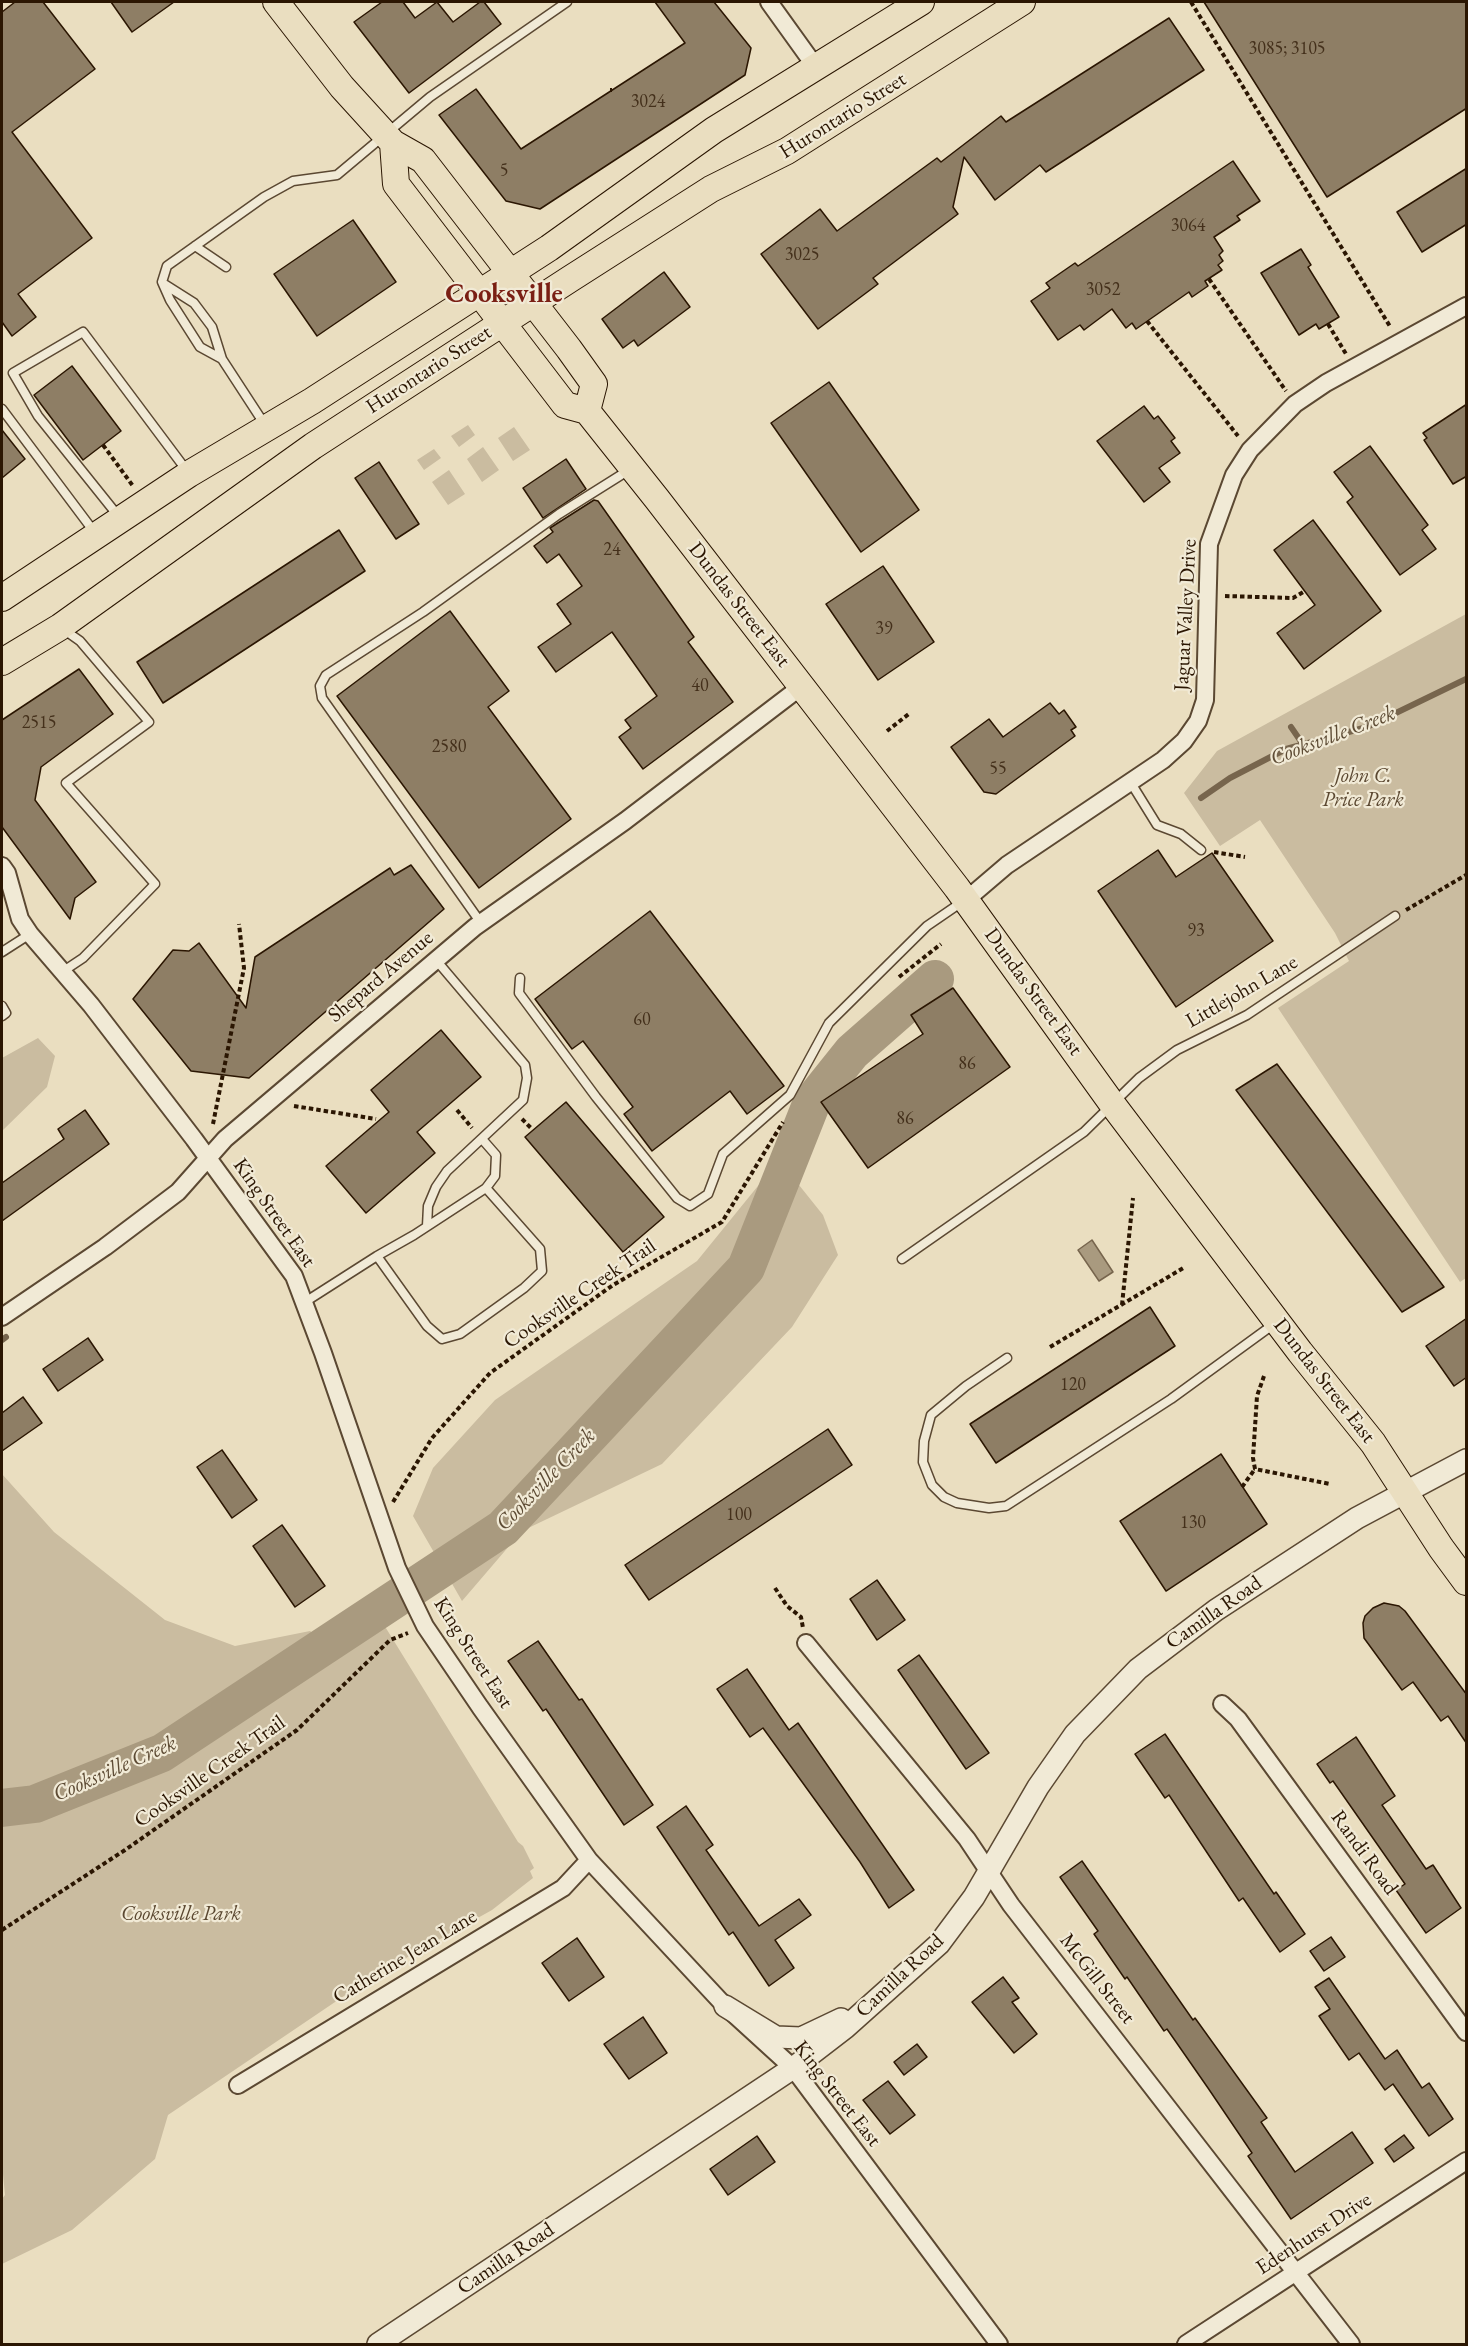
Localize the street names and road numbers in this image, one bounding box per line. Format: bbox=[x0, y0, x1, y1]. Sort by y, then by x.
street label: Hurontario Street bbox=[775, 67, 911, 165]
street label: Hurontario Street bbox=[362, 320, 496, 420]
street label: Dundas Street East bbox=[682, 538, 796, 672]
street label: Jaguar Valley Drive bbox=[1169, 538, 1203, 692]
street label: Dundas Street East bbox=[978, 923, 1088, 1061]
street label: Shepard Avenue bbox=[323, 926, 439, 1028]
street label: Littlejohn Lane bbox=[1182, 950, 1302, 1034]
street label: King Street East bbox=[227, 1154, 321, 1272]
street label: Cooksville Creek Trail bbox=[499, 1234, 661, 1354]
street label: Dundas Street East bbox=[1267, 1314, 1381, 1448]
street label: Camilla Road bbox=[1161, 1571, 1267, 1655]
street label: King Street East bbox=[428, 1593, 518, 1713]
street label: Cooksville Creek Trail bbox=[130, 1710, 290, 1834]
street label: Randi Road bbox=[1325, 1806, 1403, 1900]
street label: Catherine Jean Lane bbox=[328, 1904, 482, 2010]
street label: Camilla Road bbox=[851, 1929, 949, 2023]
street label: McGill Street bbox=[1054, 1929, 1140, 2029]
street label: King Street East bbox=[788, 2036, 886, 2152]
street label: Edenhurst Drive bbox=[1252, 2187, 1376, 2281]
street label: Camilla Road bbox=[453, 2217, 559, 2301]

